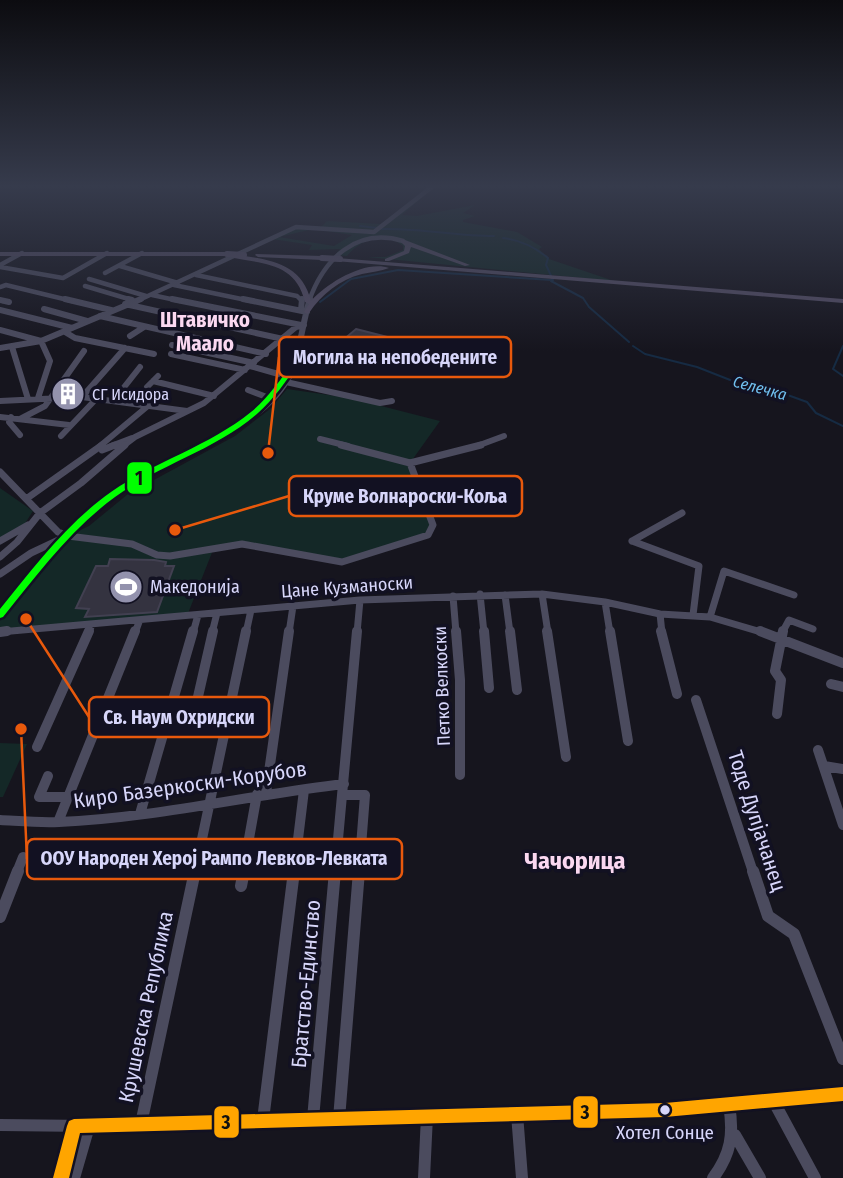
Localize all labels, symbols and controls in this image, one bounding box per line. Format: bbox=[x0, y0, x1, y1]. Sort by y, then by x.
district label: Штавичко Маало bbox=[160, 307, 250, 357]
callout: Могила на непобедените bbox=[279, 337, 511, 377]
text: Могила на непобедените bbox=[293, 346, 497, 369]
water label: Селечка bbox=[731, 372, 789, 404]
building icon: СГ Исидора bbox=[49, 375, 87, 413]
place label: СГ Исидора bbox=[92, 385, 169, 404]
line badge: 1 bbox=[126, 461, 153, 495]
text: 1 bbox=[135, 467, 143, 490]
callout: Круме Волнароски-Коља bbox=[289, 476, 522, 516]
text: Круме Волнароски-Коља bbox=[303, 485, 507, 508]
sports icon: Македонија bbox=[107, 568, 145, 606]
street label: Цане Кузманоски bbox=[280, 571, 414, 603]
place label: Македонија bbox=[150, 576, 240, 598]
street label: Петко Велкоски bbox=[429, 626, 455, 746]
callout: Св. Наум Охридски bbox=[89, 697, 269, 737]
text: Св. Наум Охридски bbox=[103, 706, 255, 729]
street label: Тоде Дупјачанец bbox=[722, 747, 792, 895]
street label: Киро Базеркоски-Корубов bbox=[72, 756, 308, 814]
callout: ООУ Народен Херој Рампо Левков-Левката bbox=[27, 839, 402, 879]
text: ООУ Народен Херој Рампо Левков-Левката bbox=[40, 847, 388, 870]
district label: Чачорица bbox=[524, 847, 626, 875]
street label: Братство-Единство bbox=[286, 899, 326, 1069]
street label: Крушевска Република bbox=[113, 909, 179, 1105]
line badge: 3 bbox=[572, 1095, 599, 1129]
text: 3 bbox=[580, 1101, 590, 1124]
marker: Хотел Сонце bbox=[658, 1103, 672, 1117]
line badge: 3 bbox=[213, 1105, 240, 1139]
text: 3 bbox=[221, 1111, 231, 1134]
place label: Хотел Сонце bbox=[616, 1121, 714, 1144]

